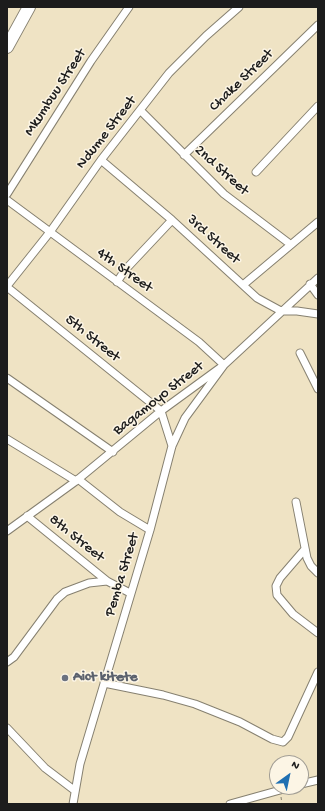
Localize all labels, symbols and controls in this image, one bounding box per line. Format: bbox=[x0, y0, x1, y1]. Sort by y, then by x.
street label: Mkumbuu Street bbox=[21, 46, 91, 140]
street label: Chake Street bbox=[206, 46, 278, 116]
street label: Ndume Street bbox=[73, 93, 141, 173]
street label: 2nd Street bbox=[190, 142, 252, 200]
street label: 3rd Street bbox=[183, 211, 243, 269]
street label: 4th Street bbox=[92, 245, 156, 297]
street label: 5th Street bbox=[61, 311, 123, 367]
street label: Bagamoyo Street bbox=[110, 358, 208, 440]
street label: 8th Street bbox=[45, 511, 107, 567]
street label: Pemba Street bbox=[102, 531, 144, 619]
place label: Aict kitete bbox=[73, 669, 138, 687]
marker: Aict kitete bbox=[60, 673, 70, 683]
north arrow bbox=[269, 755, 309, 795]
text: N bbox=[289, 759, 301, 773]

